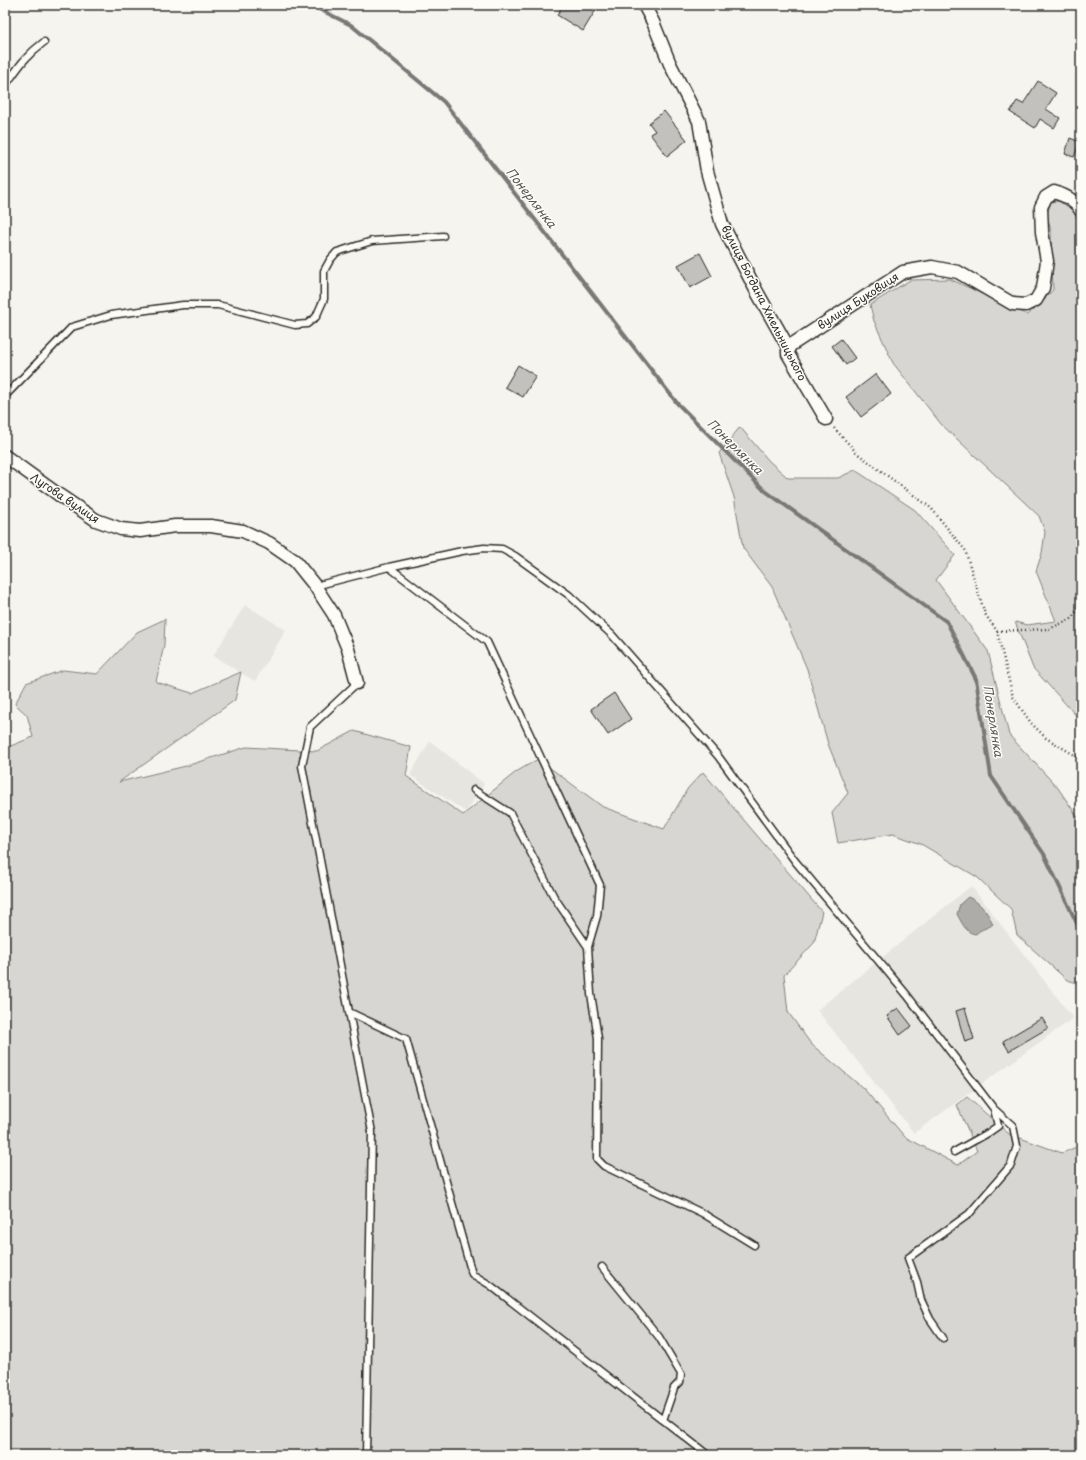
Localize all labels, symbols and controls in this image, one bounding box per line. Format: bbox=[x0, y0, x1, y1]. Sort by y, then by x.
water label: Понерлянка bbox=[502, 163, 561, 232]
street label: вулиця Богдана Хмельницького bbox=[718, 222, 811, 384]
street label: вулиця Буковиця bbox=[814, 268, 902, 333]
water label: Понерлянка bbox=[704, 414, 768, 479]
street label: Лугова вулиця bbox=[27, 468, 103, 527]
water label: Понерлянка bbox=[979, 684, 1009, 758]

